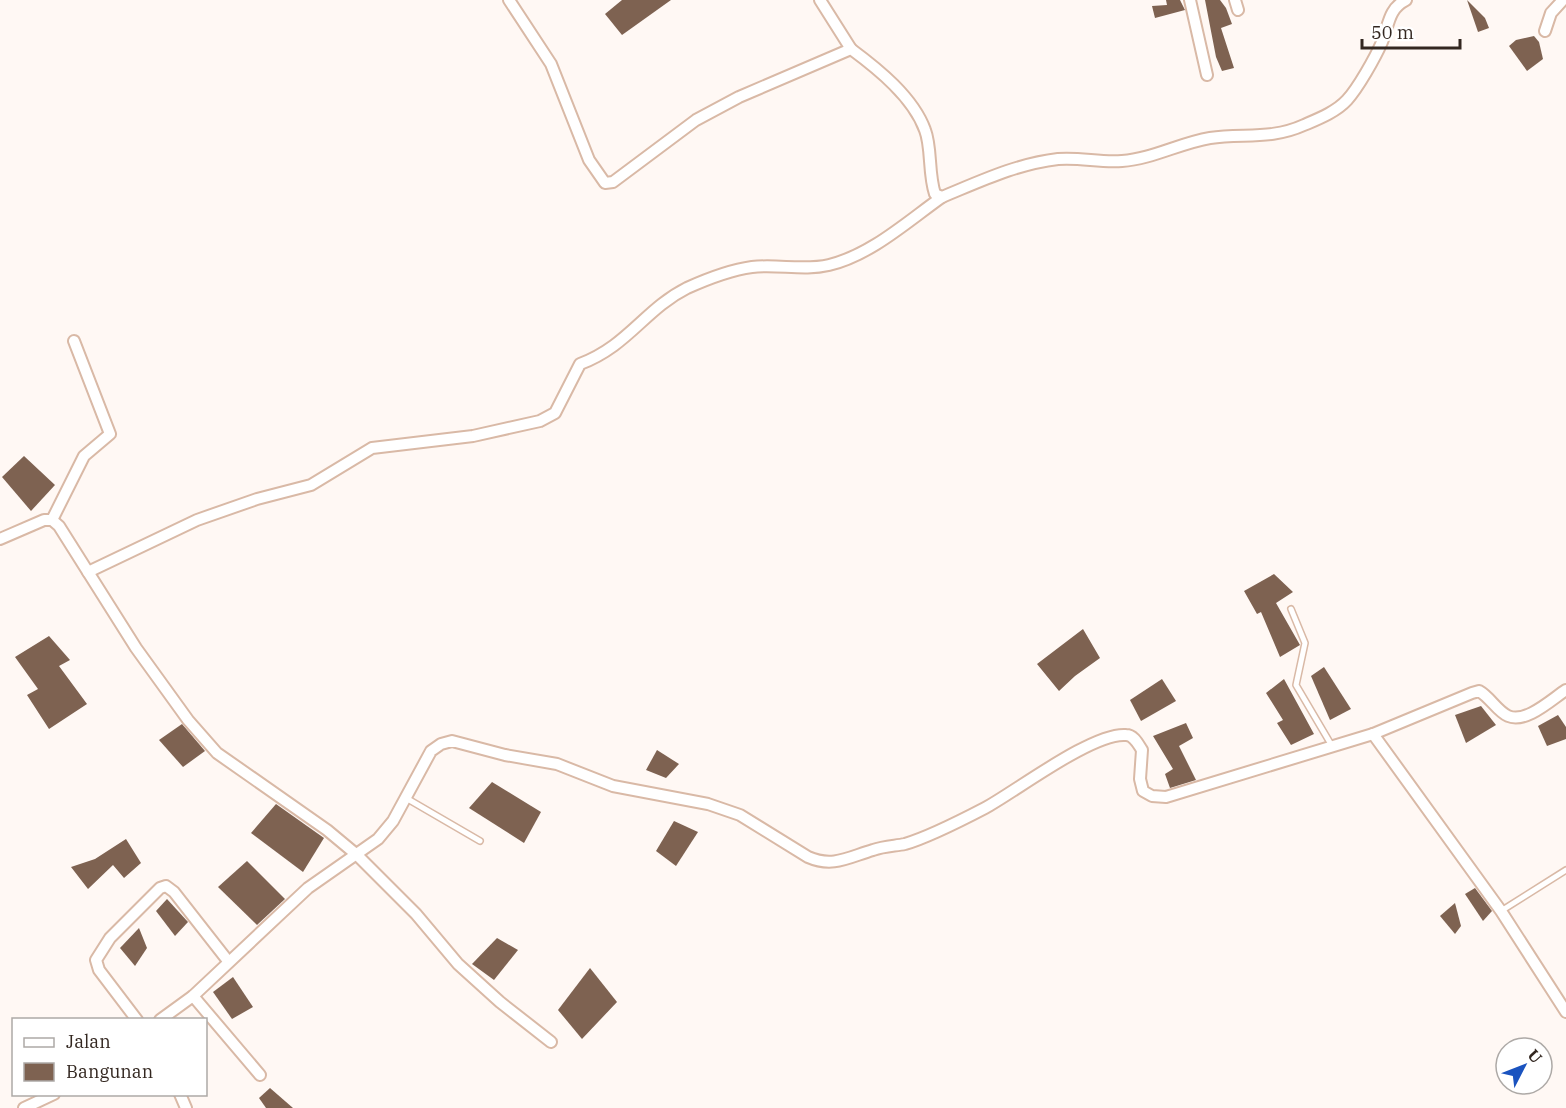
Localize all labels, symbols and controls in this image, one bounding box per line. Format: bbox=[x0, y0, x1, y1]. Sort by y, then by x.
scale bar bbox=[1362, 12, 1460, 50]
text: 50 m bbox=[1371, 21, 1414, 44]
legend bbox=[12, 1018, 207, 1096]
text: Jalan bbox=[66, 1030, 111, 1053]
north arrow bbox=[1494, 1036, 1554, 1096]
text: U bbox=[1524, 1045, 1547, 1067]
text: Bangunan bbox=[66, 1060, 153, 1083]

